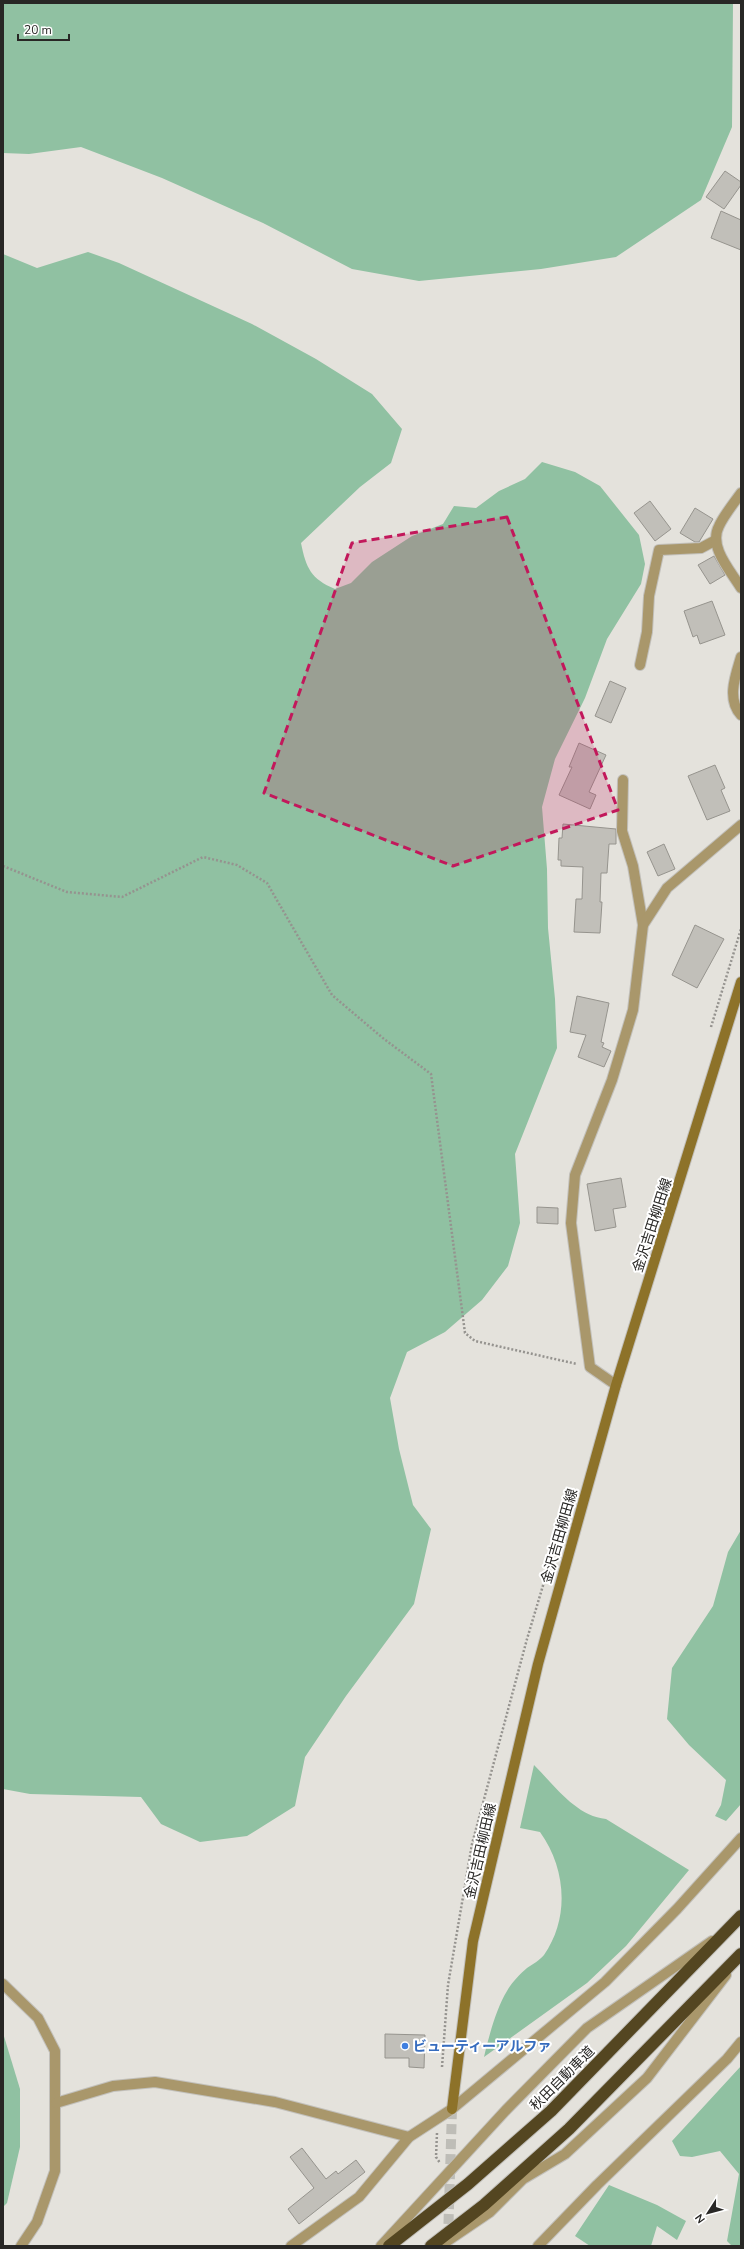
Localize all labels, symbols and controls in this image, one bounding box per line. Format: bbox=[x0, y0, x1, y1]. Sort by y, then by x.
scale bar bbox=[18, 16, 69, 42]
text: 20 m bbox=[24, 22, 52, 38]
street label: 金沢吉田柳田線 bbox=[628, 1176, 677, 1275]
street label: 金沢吉田柳田線 bbox=[537, 1486, 582, 1586]
street label: 金沢吉田柳田線 bbox=[460, 1801, 501, 1901]
place label: ビューティーアルファ bbox=[413, 2037, 551, 2056]
marker: ビューティーアルファ bbox=[400, 2041, 410, 2051]
street label: 秋田自動車道 bbox=[526, 2042, 599, 2115]
north arrow bbox=[688, 2193, 728, 2233]
text: N bbox=[692, 2211, 709, 2226]

